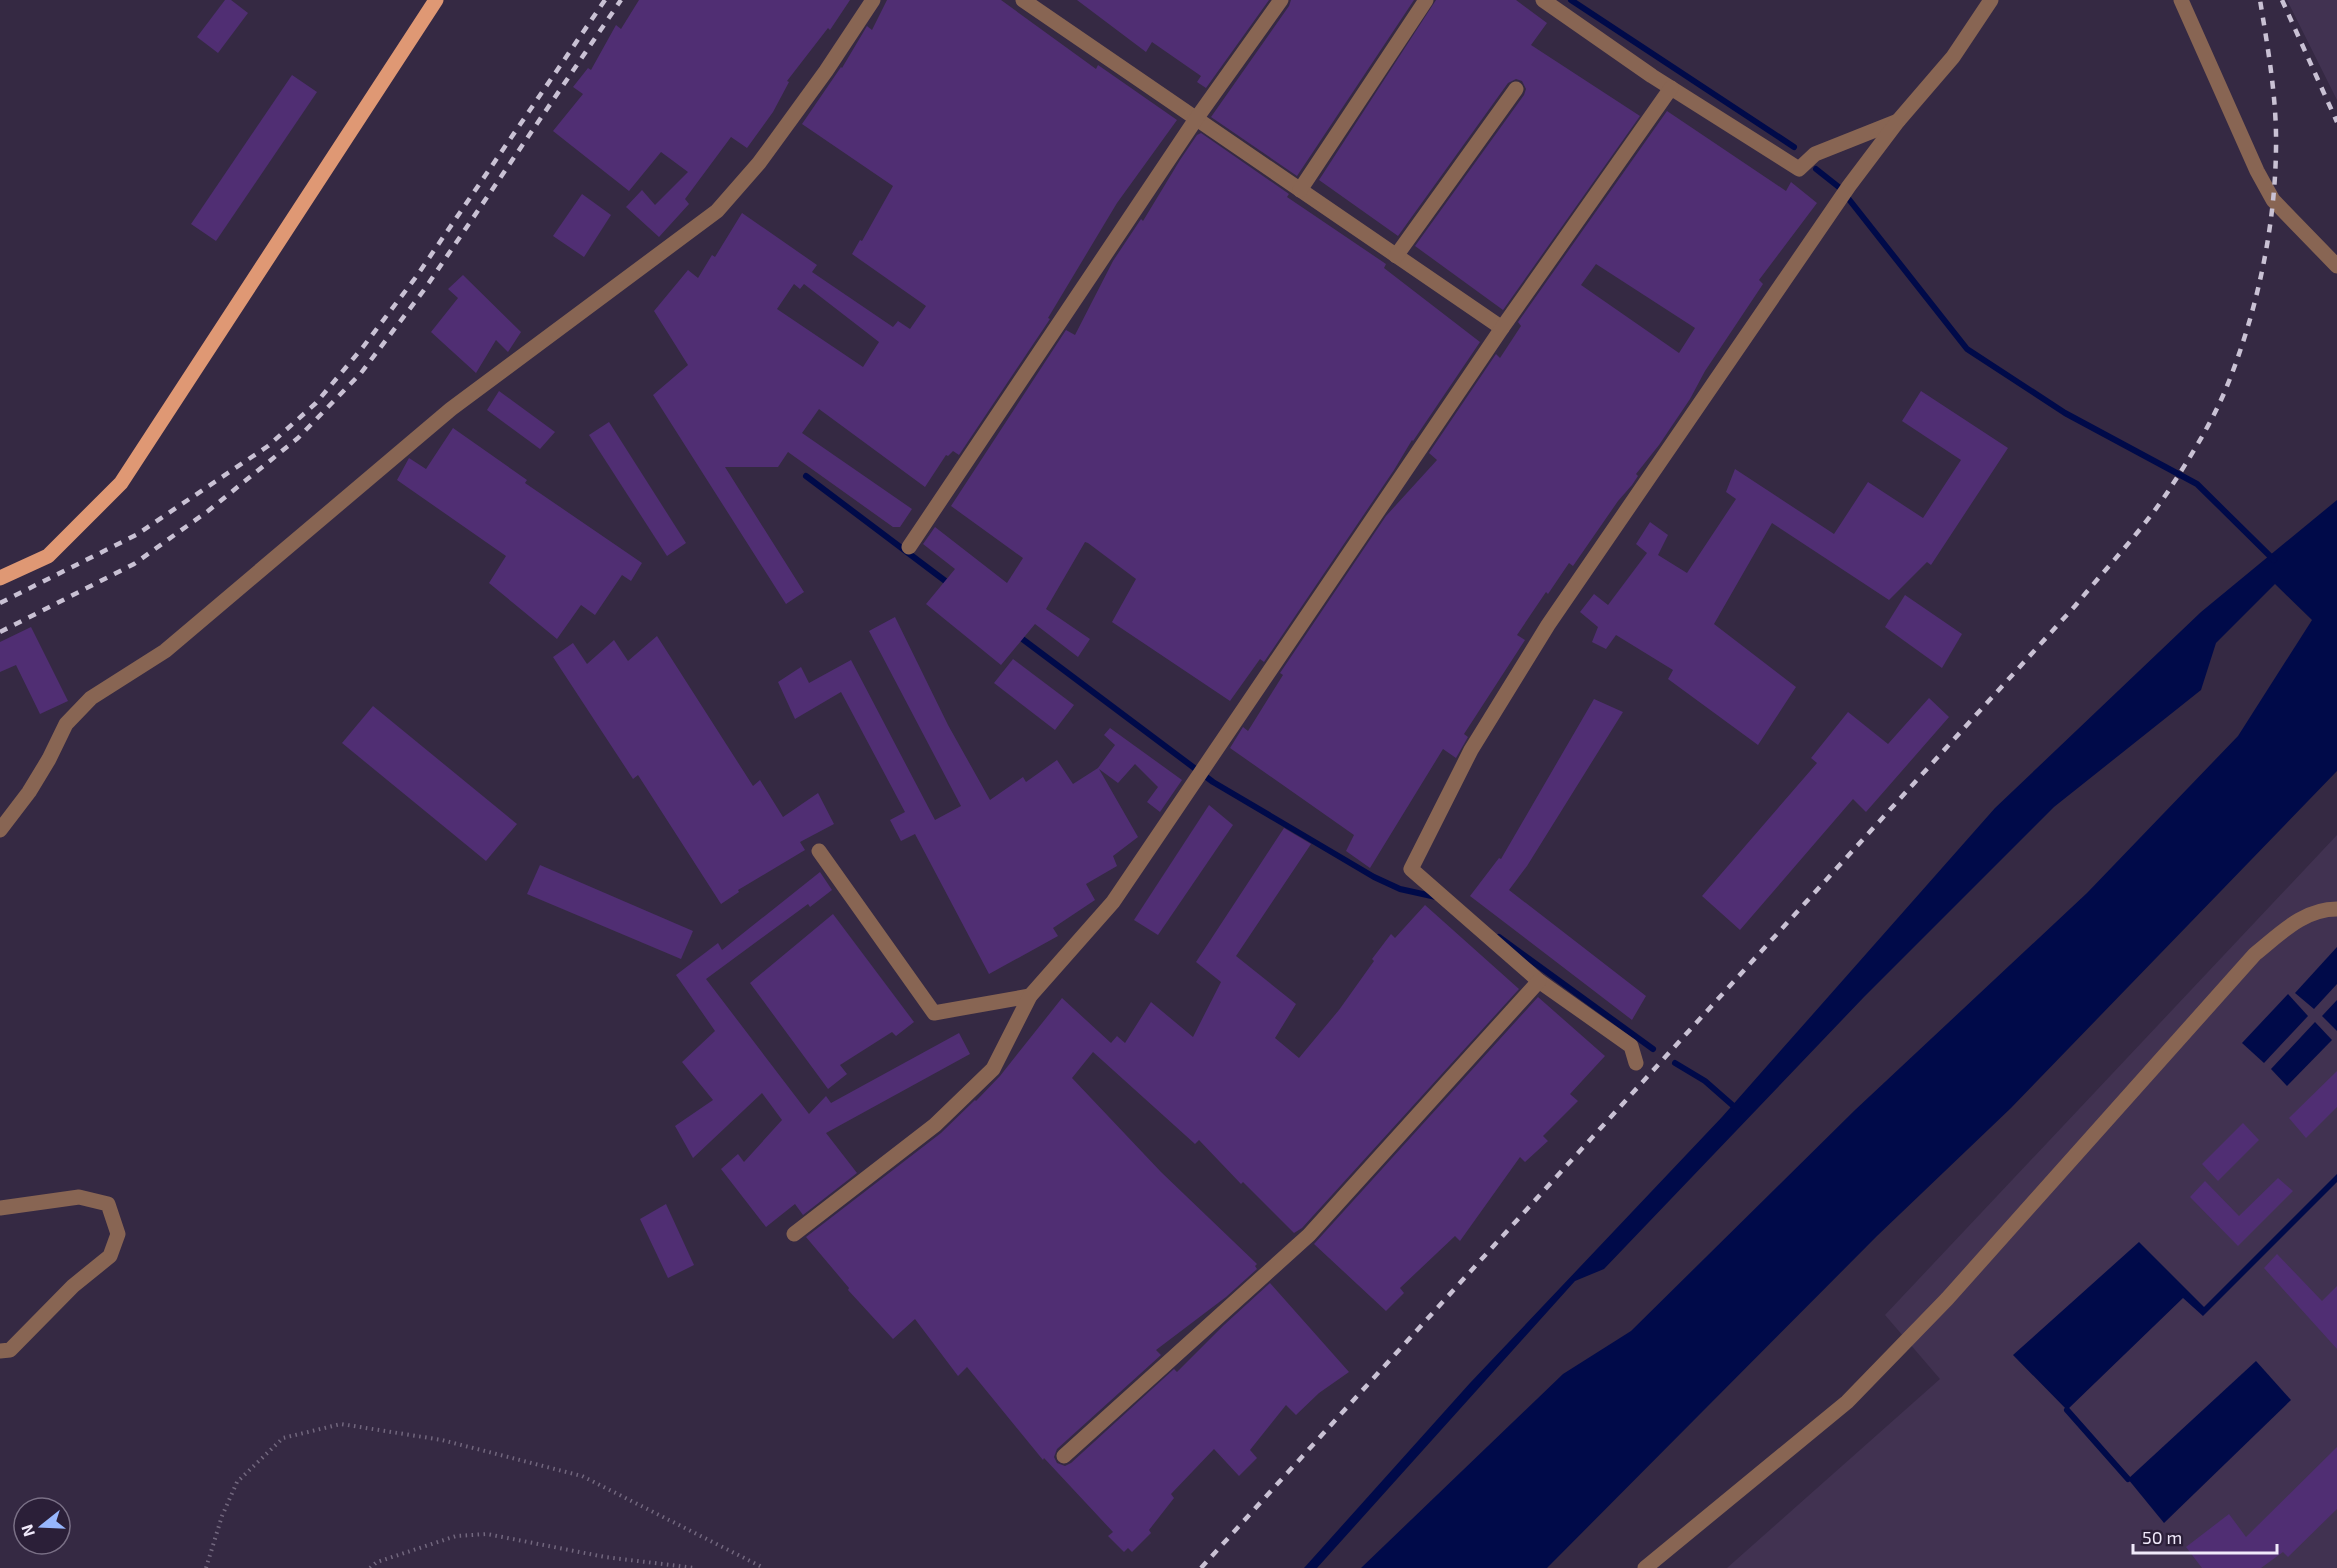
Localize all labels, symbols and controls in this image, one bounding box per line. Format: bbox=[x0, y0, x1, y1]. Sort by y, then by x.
north arrow bbox=[12, 1496, 72, 1556]
scale bar bbox=[2133, 1517, 2277, 1555]
text: N bbox=[16, 1522, 38, 1539]
text: 50 m bbox=[2142, 1526, 2182, 1548]

